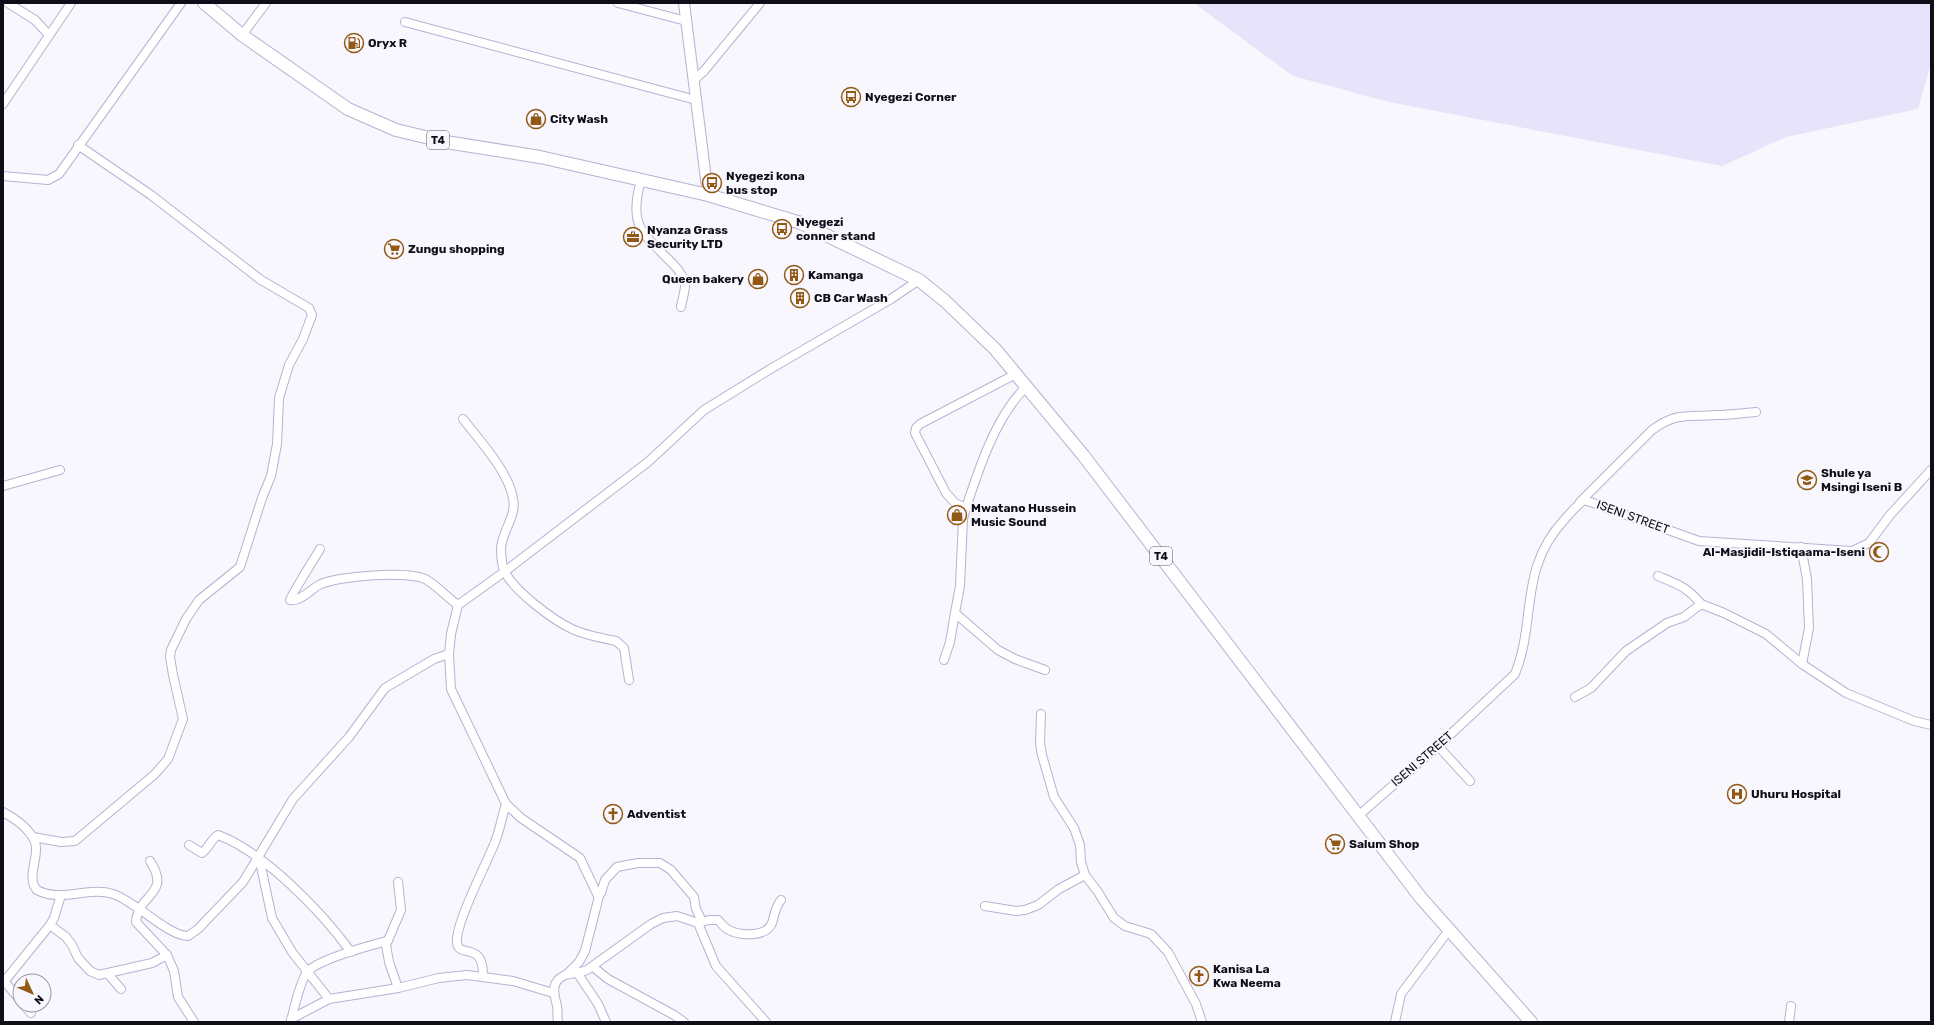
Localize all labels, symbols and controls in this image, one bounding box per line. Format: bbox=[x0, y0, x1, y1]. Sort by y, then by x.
fuel station icon: Oryx R bbox=[343, 32, 365, 54]
place label: Oryx R bbox=[368, 36, 407, 50]
bus stop icon: Nyegezi Corner bbox=[840, 86, 862, 108]
place label: Nyegezi Corner bbox=[865, 90, 957, 104]
shop icon: City Wash bbox=[525, 108, 547, 130]
place label: City Wash bbox=[550, 112, 608, 126]
road number: T4 bbox=[427, 131, 449, 149]
place label: Nyegezi kona bus stop bbox=[726, 169, 805, 197]
bus stop icon: Nyegezi kona bus stop bbox=[701, 172, 723, 194]
place label: Nyegezi conner stand bbox=[796, 215, 875, 243]
bus stop icon: Nyegezi conner stand bbox=[771, 218, 793, 240]
place label: Nyanza Grass Security LTD bbox=[647, 223, 728, 251]
office icon: Nyanza Grass Security LTD bbox=[622, 226, 644, 248]
supermarket icon: Zungu shopping bbox=[383, 238, 405, 260]
place label: Zungu shopping bbox=[408, 242, 505, 256]
building icon: Kamanga bbox=[783, 264, 805, 286]
shop icon: Queen bakery bbox=[747, 268, 769, 290]
place label: Kamanga bbox=[808, 268, 863, 282]
place label: Queen bakery bbox=[662, 272, 744, 286]
building icon: CB Car Wash bbox=[789, 287, 811, 309]
place label: CB Car Wash bbox=[814, 291, 888, 305]
place label: Shule ya Msingi Iseni B bbox=[1821, 466, 1902, 494]
school or university icon: Shule ya Msingi Iseni B bbox=[1796, 469, 1818, 491]
street label: ISENI STREET bbox=[1595, 497, 1671, 537]
place label: Mwatano Hussein Music Sound bbox=[971, 501, 1077, 529]
shop icon: Mwatano Hussein Music Sound bbox=[946, 504, 968, 526]
mosque icon: Al-Masjidil-Istiqaama-Iseni bbox=[1868, 541, 1890, 563]
place label: Al-Masjidil-Istiqaama-Iseni bbox=[1703, 545, 1865, 559]
road number: T4 bbox=[1150, 547, 1172, 565]
street label: ISENI STREET bbox=[1389, 729, 1455, 789]
hospital icon: Uhuru Hospital bbox=[1726, 783, 1748, 805]
place label: Uhuru Hospital bbox=[1751, 787, 1841, 801]
church icon: Adventist bbox=[602, 803, 624, 825]
place label: Adventist bbox=[627, 807, 686, 821]
supermarket icon: Salum Shop bbox=[1324, 833, 1346, 855]
place label: Salum Shop bbox=[1349, 837, 1420, 851]
place label: Kanisa La Kwa Neema bbox=[1213, 962, 1281, 990]
church icon: Kanisa La Kwa Neema bbox=[1188, 965, 1210, 987]
north arrow bbox=[12, 973, 52, 1013]
text: N bbox=[31, 992, 46, 1007]

